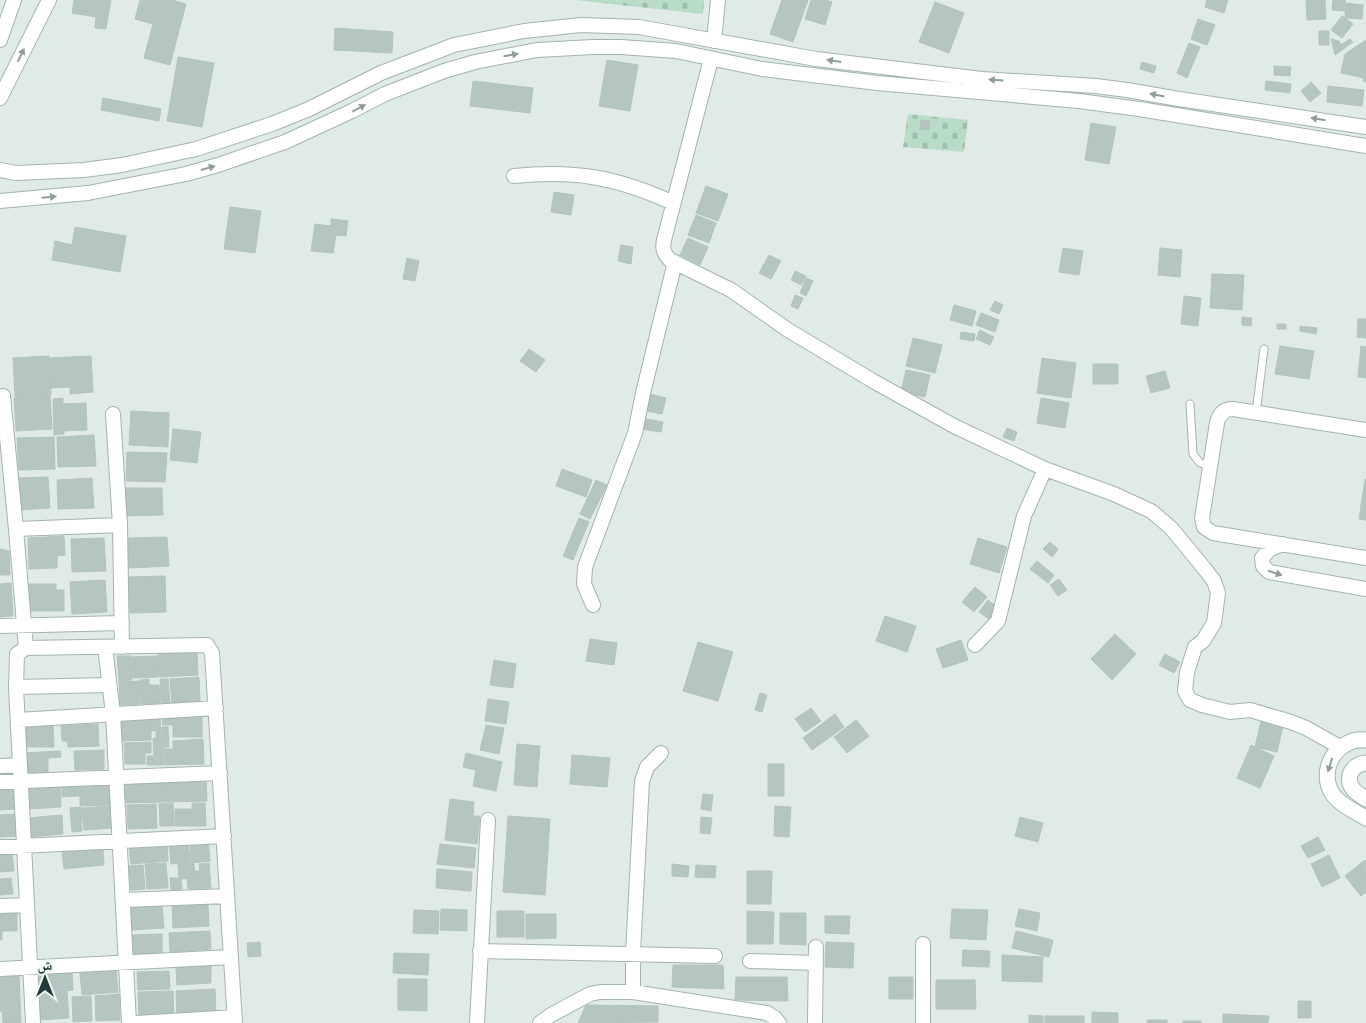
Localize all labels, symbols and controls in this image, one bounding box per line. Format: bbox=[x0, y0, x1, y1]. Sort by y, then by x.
one-way arrow bbox=[17, 47, 25, 62]
one-way arrow bbox=[504, 50, 520, 58]
one-way arrow bbox=[826, 57, 842, 65]
one-way arrow bbox=[987, 75, 1003, 83]
one-way arrow bbox=[1150, 91, 1165, 99]
one-way arrow bbox=[352, 104, 366, 112]
one-way arrow bbox=[1309, 115, 1325, 123]
one-way arrow bbox=[201, 164, 216, 172]
one-way arrow bbox=[41, 193, 57, 201]
one-way arrow bbox=[1268, 569, 1283, 577]
one-way arrow bbox=[1325, 758, 1333, 773]
north arrow bbox=[20, 953, 70, 1003]
text: ش bbox=[38, 956, 53, 976]

